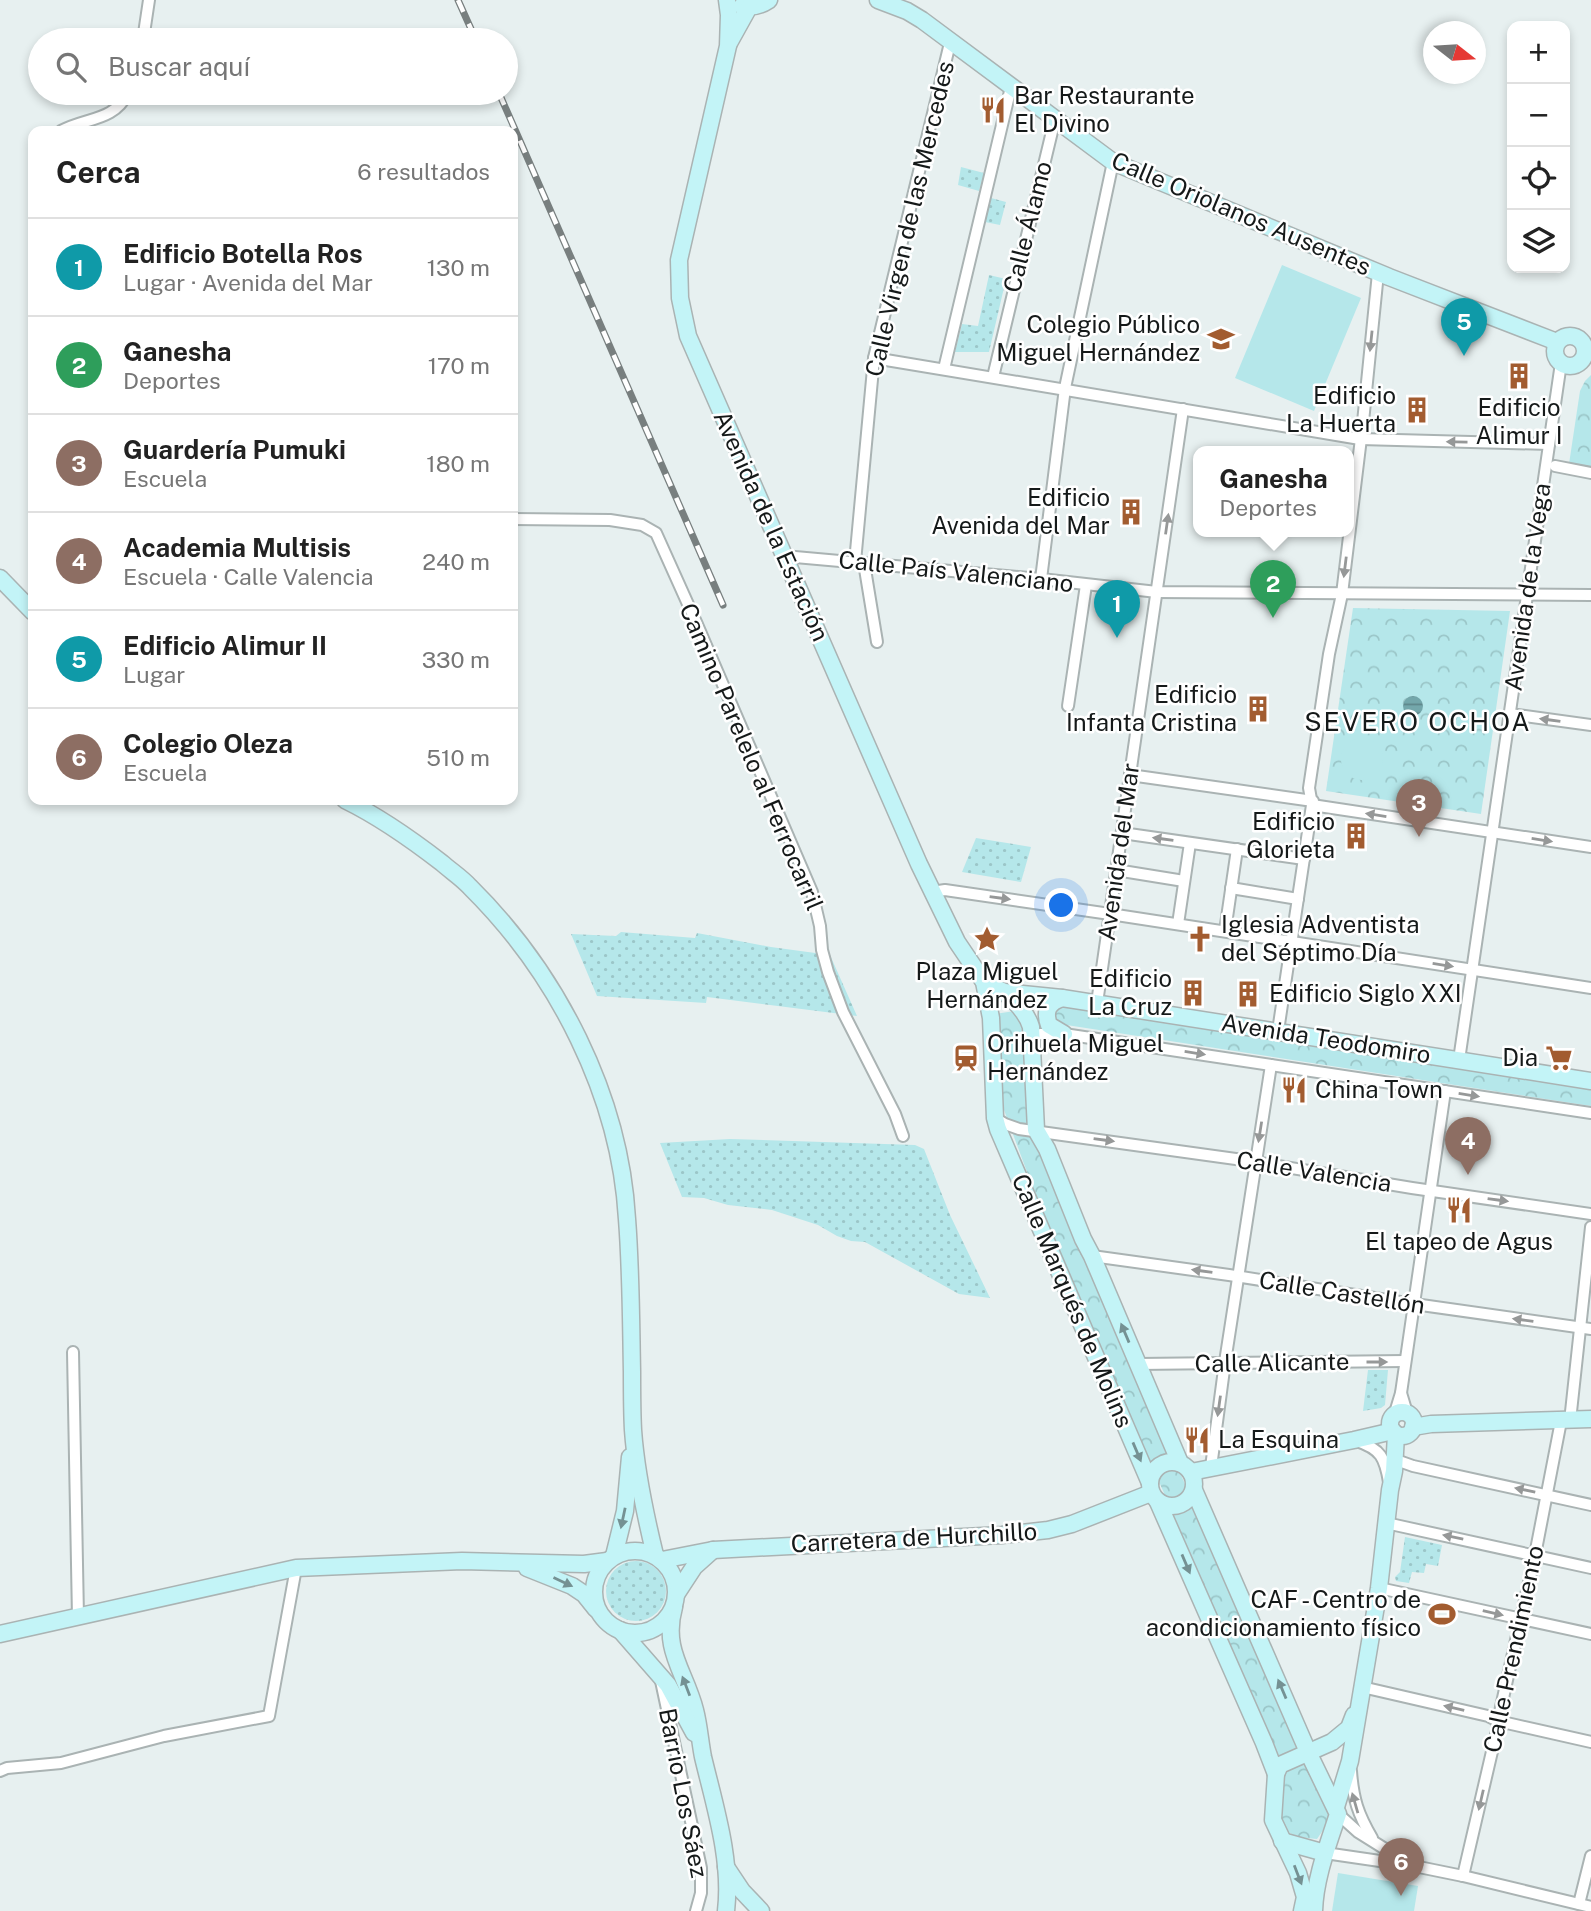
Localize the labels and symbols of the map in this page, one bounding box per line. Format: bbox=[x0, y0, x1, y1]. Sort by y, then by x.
north arrow bbox=[1423, 21, 1486, 84]
street label: Calle Virgen de las Mercedes bbox=[859, 58, 959, 379]
place label: Bar Restaurante El Divino bbox=[1014, 81, 1195, 137]
restaurant icon: Bar Restaurante El Divino bbox=[978, 95, 1008, 125]
street label: Calle Oriolanos Ausentes bbox=[1108, 146, 1375, 280]
street label: Calle Álamo bbox=[997, 158, 1057, 295]
pin: 5 bbox=[1441, 298, 1487, 356]
place label: Colegio Público Miguel Hernández bbox=[996, 310, 1200, 366]
school or university icon: Colegio Público Miguel Hernández bbox=[1206, 324, 1236, 354]
one-way arrow bbox=[1365, 330, 1376, 352]
building icon: Edificio Alimur I bbox=[1504, 361, 1534, 391]
place label: Edificio La Huerta bbox=[1286, 381, 1396, 437]
place label: Edificio Alimur I bbox=[1475, 393, 1563, 449]
building icon: Edificio La Huerta bbox=[1402, 395, 1432, 425]
street label: Avenida de la Estación bbox=[708, 406, 835, 645]
one-way arrow bbox=[1445, 436, 1467, 447]
street label: Avenida de la Vega bbox=[1499, 481, 1555, 693]
place label: Edificio Avenida del Mar bbox=[931, 483, 1110, 539]
building icon: Edificio Avenida del Mar bbox=[1116, 497, 1146, 527]
one-way arrow bbox=[1161, 513, 1172, 535]
street label: Calle País Valenciano bbox=[837, 545, 1075, 597]
one-way arrow bbox=[1340, 556, 1351, 578]
pin: 2 bbox=[1250, 560, 1296, 618]
pin: 1 bbox=[1094, 580, 1140, 638]
street label: Camino Parelelo al Ferrocarril bbox=[674, 599, 830, 915]
place label: Edificio Infanta Cristina bbox=[1066, 680, 1237, 736]
building icon: Edificio Infanta Cristina bbox=[1243, 694, 1273, 724]
district label: SEVERO OCHOA bbox=[1304, 706, 1532, 737]
one-way arrow bbox=[1539, 714, 1561, 725]
street label: Avenida del Mar bbox=[1092, 761, 1144, 942]
pin: 3 bbox=[1396, 779, 1442, 837]
place label: Edificio Glorieta bbox=[1246, 807, 1335, 863]
one-way arrow bbox=[1365, 809, 1387, 820]
building icon: Edificio Glorieta bbox=[1341, 821, 1371, 851]
one-way arrow bbox=[1152, 833, 1174, 844]
one-way arrow bbox=[1531, 834, 1553, 845]
your location bbox=[1044, 888, 1078, 922]
one-way arrow bbox=[989, 893, 1011, 904]
place label: Iglesia Adventista del Séptimo Día bbox=[1221, 910, 1419, 966]
place icon: Plaza Miguel Hernández bbox=[972, 924, 1002, 954]
church icon: Iglesia Adventista del Séptimo Día bbox=[1185, 924, 1215, 954]
place label: Plaza Miguel Hernández bbox=[916, 957, 1058, 1013]
one-way arrow bbox=[1432, 960, 1454, 971]
place label: Edificio La Cruz bbox=[1088, 964, 1172, 1020]
building icon: Edificio La Cruz bbox=[1178, 978, 1208, 1008]
building icon: Edificio Siglo XXI bbox=[1233, 979, 1263, 1009]
place label: Edificio Siglo XXI bbox=[1269, 979, 1462, 1007]
street label: Avenida Teodomiro bbox=[1220, 1008, 1433, 1068]
place label: Orihuela Miguel Hernández bbox=[987, 1029, 1164, 1085]
station icon: Orihuela Miguel Hernández bbox=[951, 1043, 981, 1073]
place label: Dia bbox=[1502, 1043, 1538, 1071]
supermarket icon: Dia bbox=[1544, 1043, 1574, 1073]
one-way arrow bbox=[1184, 1048, 1206, 1059]
restaurant icon: China Town bbox=[1279, 1075, 1309, 1105]
place label: China Town bbox=[1315, 1075, 1443, 1103]
one-way arrow bbox=[1458, 1090, 1480, 1101]
pin: 4 bbox=[1445, 1117, 1491, 1175]
one-way arrow bbox=[1254, 1121, 1265, 1143]
one-way arrow bbox=[1093, 1135, 1115, 1146]
street label: Calle Valencia bbox=[1235, 1145, 1394, 1197]
street label: Calle Marqués de Molins bbox=[1007, 1170, 1139, 1432]
restaurant icon: El tapeo de Agus bbox=[1444, 1195, 1474, 1225]
one-way arrow bbox=[1487, 1195, 1509, 1206]
place label: El tapeo de Agus bbox=[1365, 1227, 1553, 1255]
one-way arrow bbox=[1190, 1265, 1212, 1276]
street label: Calle Castellón bbox=[1257, 1265, 1427, 1319]
one-way arrow bbox=[1512, 1314, 1534, 1325]
one-way arrow bbox=[1119, 1322, 1130, 1343]
street label: Calle Alicante bbox=[1194, 1347, 1350, 1377]
one-way arrow bbox=[1367, 1356, 1389, 1368]
one-way arrow bbox=[1214, 1395, 1225, 1417]
restaurant icon: La Esquina bbox=[1182, 1425, 1212, 1455]
place label: La Esquina bbox=[1218, 1425, 1339, 1453]
one-way arrow bbox=[1131, 1442, 1142, 1463]
one-way arrow bbox=[1514, 1484, 1536, 1495]
one-way arrow bbox=[617, 1507, 628, 1529]
street label: Carretera de Hurchillo bbox=[790, 1517, 1038, 1557]
one-way arrow bbox=[1442, 1532, 1464, 1543]
street label: Calle Prendimiento bbox=[1477, 1543, 1549, 1755]
one-way arrow bbox=[1180, 1554, 1191, 1575]
one-way arrow bbox=[553, 1576, 573, 1588]
place label: CAF - Centro de acondicionamiento físico bbox=[1146, 1585, 1421, 1641]
sports icon: CAF - Centro de acondicionamiento físico bbox=[1427, 1599, 1457, 1629]
one-way arrow bbox=[1483, 1608, 1505, 1619]
one-way arrow bbox=[681, 1676, 692, 1697]
one-way arrow bbox=[1276, 1678, 1287, 1699]
one-way arrow bbox=[1443, 1702, 1465, 1713]
street label: Barrio Los Sáez bbox=[654, 1706, 714, 1880]
one-way arrow bbox=[1475, 1789, 1486, 1811]
one-way arrow bbox=[1350, 1792, 1360, 1813]
pin: 6 bbox=[1378, 1838, 1424, 1896]
one-way arrow bbox=[1292, 1865, 1303, 1886]

